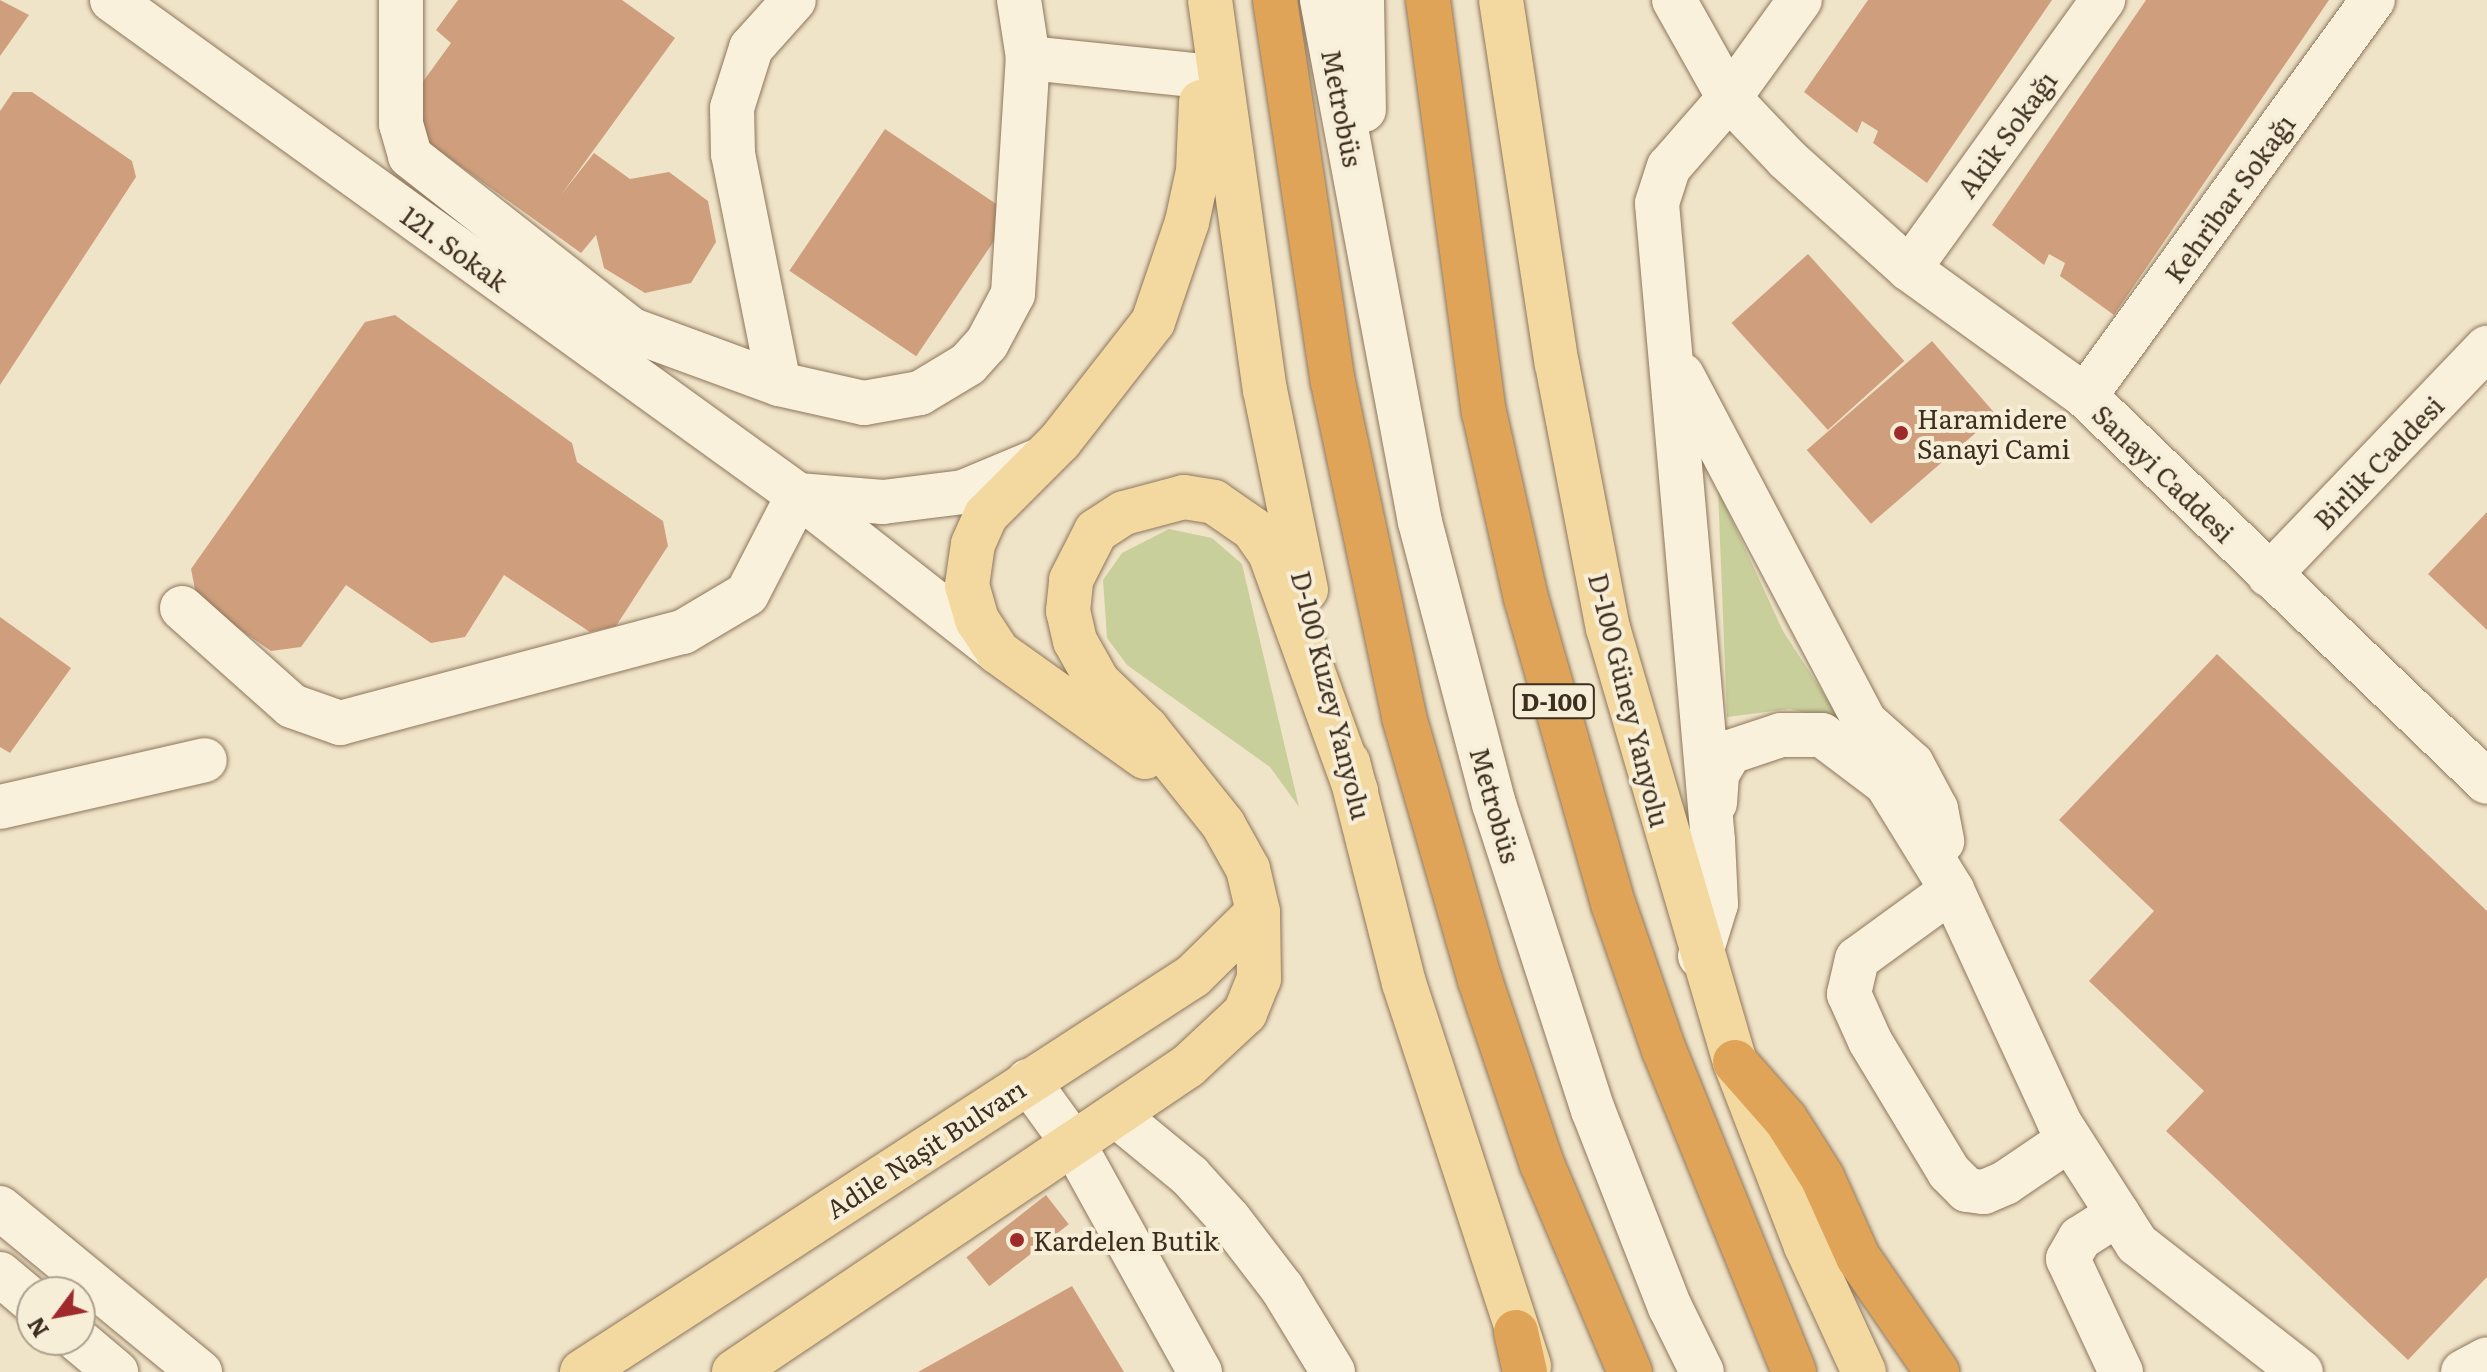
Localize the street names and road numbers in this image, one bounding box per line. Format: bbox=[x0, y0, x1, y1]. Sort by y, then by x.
street label: Metrobüs bbox=[1316, 47, 1370, 169]
street label: Akik Sokağı bbox=[1950, 65, 2062, 203]
street label: Kehribar Sokağı bbox=[2158, 108, 2300, 288]
street label: 121. Sokak bbox=[396, 199, 514, 297]
street label: Birlik Caddesi bbox=[2307, 389, 2449, 535]
street label: Sanayi Caddesi bbox=[2087, 398, 2241, 548]
street label: D-100 Kuzey Yanyolu bbox=[1286, 567, 1378, 823]
street label: D-100 Güney Yanyolu bbox=[1583, 570, 1677, 830]
road number: D-100 bbox=[1512, 681, 1596, 721]
street label: Metrobüs bbox=[1465, 744, 1527, 866]
street label: Adile Naşit Bulvarı bbox=[819, 1072, 1031, 1224]

